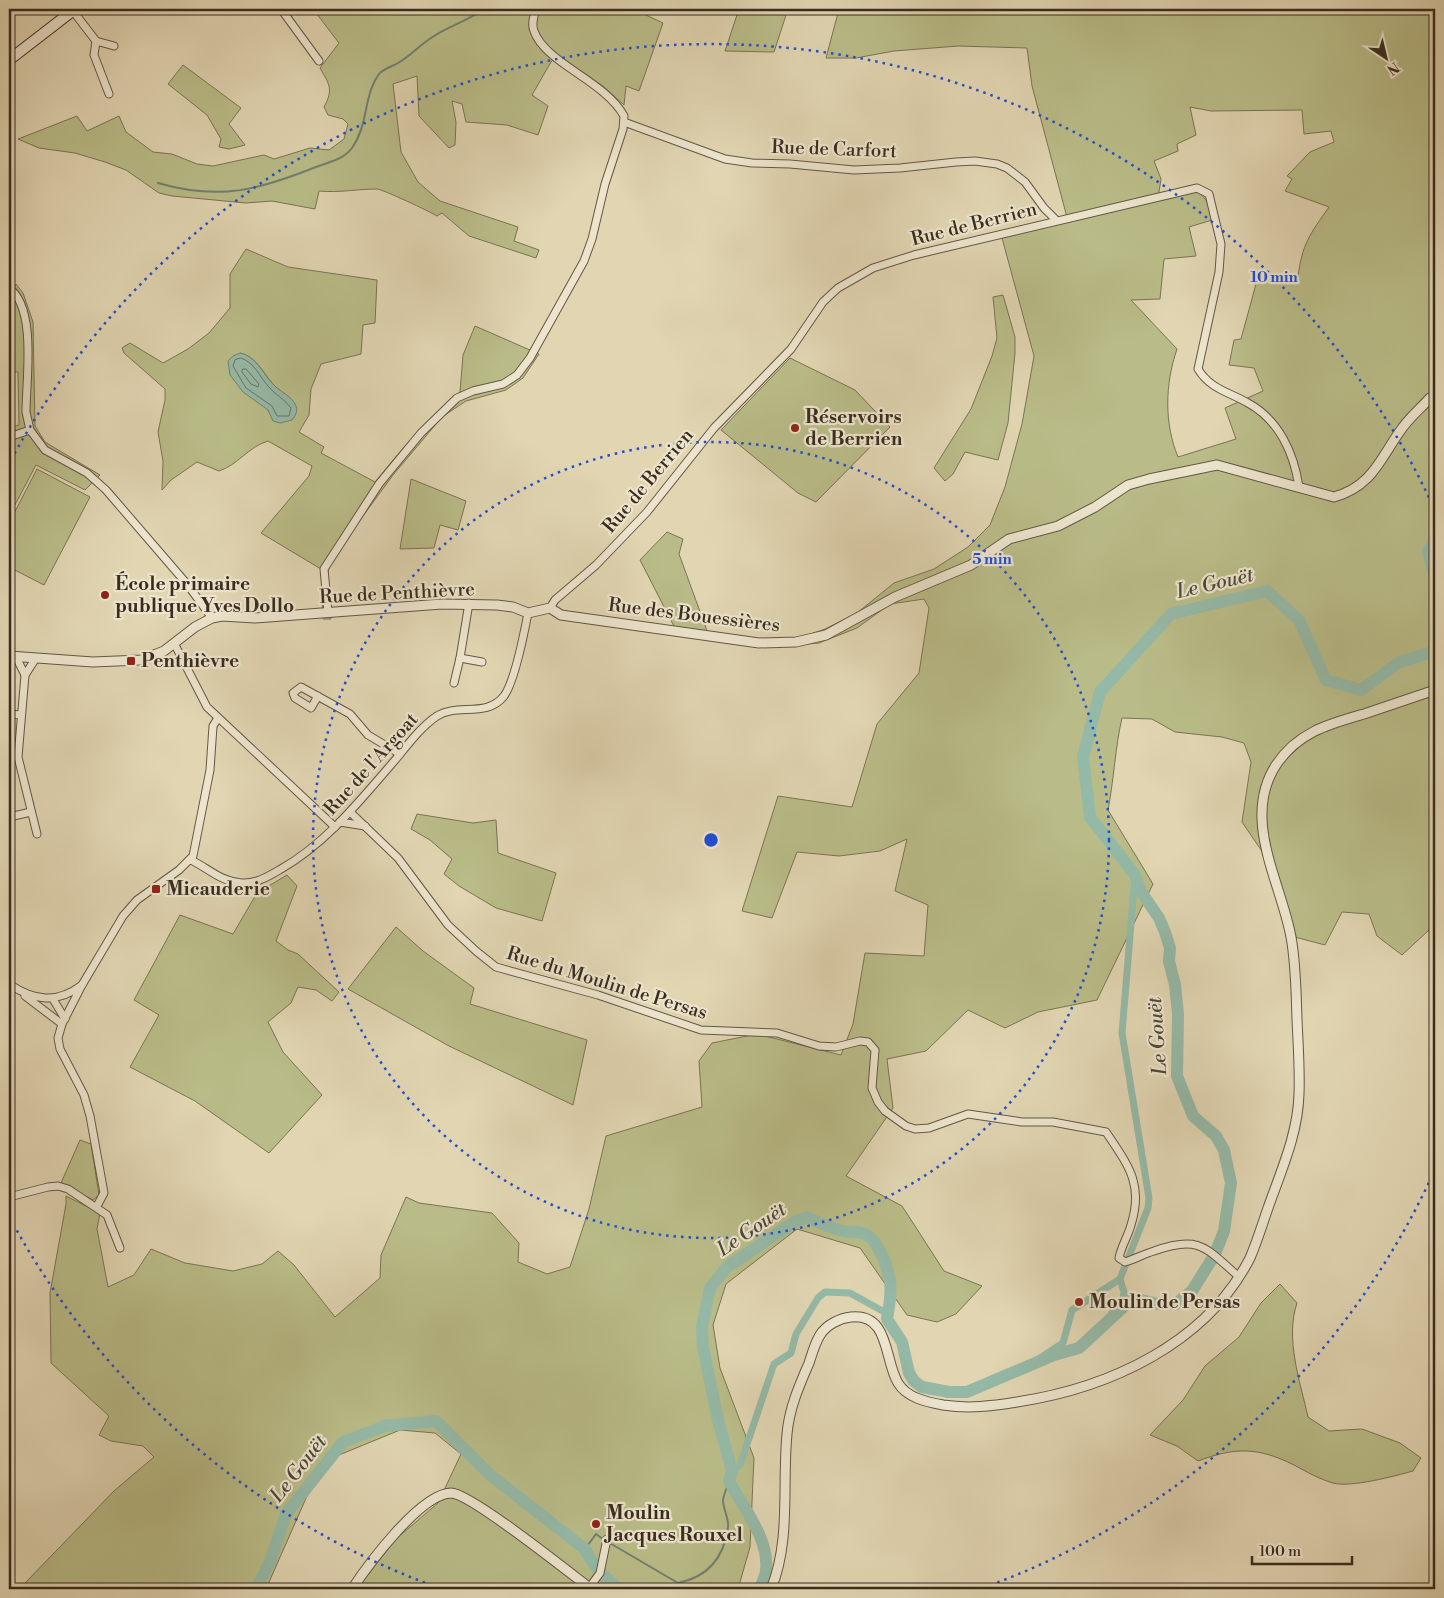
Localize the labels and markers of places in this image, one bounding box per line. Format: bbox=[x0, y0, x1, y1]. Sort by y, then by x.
place label: Réservoirs de Berrien bbox=[805, 405, 903, 451]
marker: Réservoirs de Berrien bbox=[789, 422, 801, 434]
place label: École primaire publique Yves Dollo bbox=[115, 571, 294, 618]
marker: École primaire publique Yves Dollo bbox=[99, 589, 111, 601]
place label: Penthièvre bbox=[141, 649, 239, 673]
marker: Penthièvre bbox=[125, 655, 137, 667]
centre of rings bbox=[702, 831, 720, 849]
place label: Micauderie bbox=[166, 877, 270, 901]
marker: Micauderie bbox=[150, 883, 162, 895]
place label: Moulin de Persas bbox=[1089, 1290, 1240, 1314]
marker: Moulin de Persas bbox=[1073, 1296, 1085, 1308]
place label: Moulin Jacques Rouxel bbox=[603, 1501, 743, 1547]
marker: Moulin Jacques Rouxel bbox=[590, 1518, 602, 1530]

